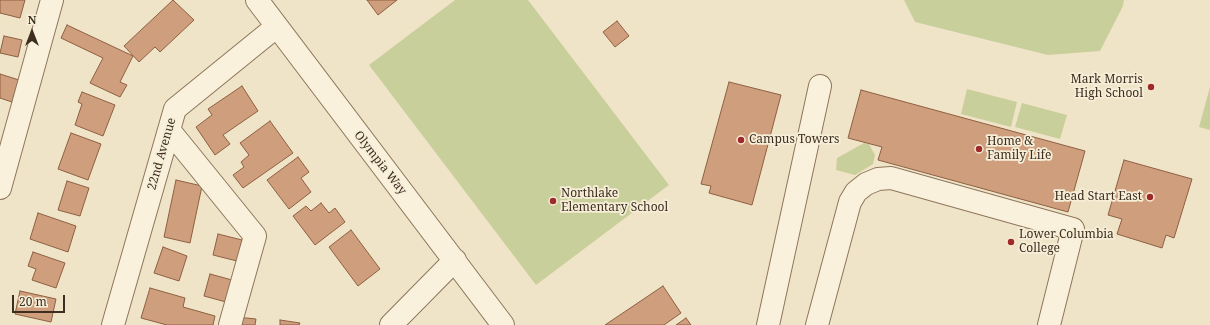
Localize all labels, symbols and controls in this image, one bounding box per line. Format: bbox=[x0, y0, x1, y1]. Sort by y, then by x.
north arrow bbox=[12, 12, 52, 52]
text: N bbox=[28, 12, 36, 27]
place label: Mark Morris High School bbox=[1070, 73, 1143, 101]
marker: Mark Morris High School bbox=[1146, 82, 1156, 92]
street label: 22nd Avenue bbox=[145, 116, 179, 192]
street label: Olympia Way bbox=[351, 128, 409, 198]
place label: Campus Towers bbox=[749, 133, 839, 147]
marker: Campus Towers bbox=[736, 135, 746, 145]
place label: Home & Family Life bbox=[987, 135, 1051, 163]
marker: Home & Family Life bbox=[974, 144, 984, 154]
place label: Northlake Elementary School bbox=[561, 187, 668, 215]
place label: Head Start East bbox=[1054, 190, 1142, 204]
marker: Head Start East bbox=[1145, 192, 1155, 202]
marker: Northlake Elementary School bbox=[548, 196, 558, 206]
place label: Lower Columbia College bbox=[1019, 228, 1114, 256]
marker: Lower Columbia College bbox=[1006, 237, 1016, 247]
scale bar bbox=[14, 287, 67, 313]
text: 20 m bbox=[19, 293, 47, 310]

